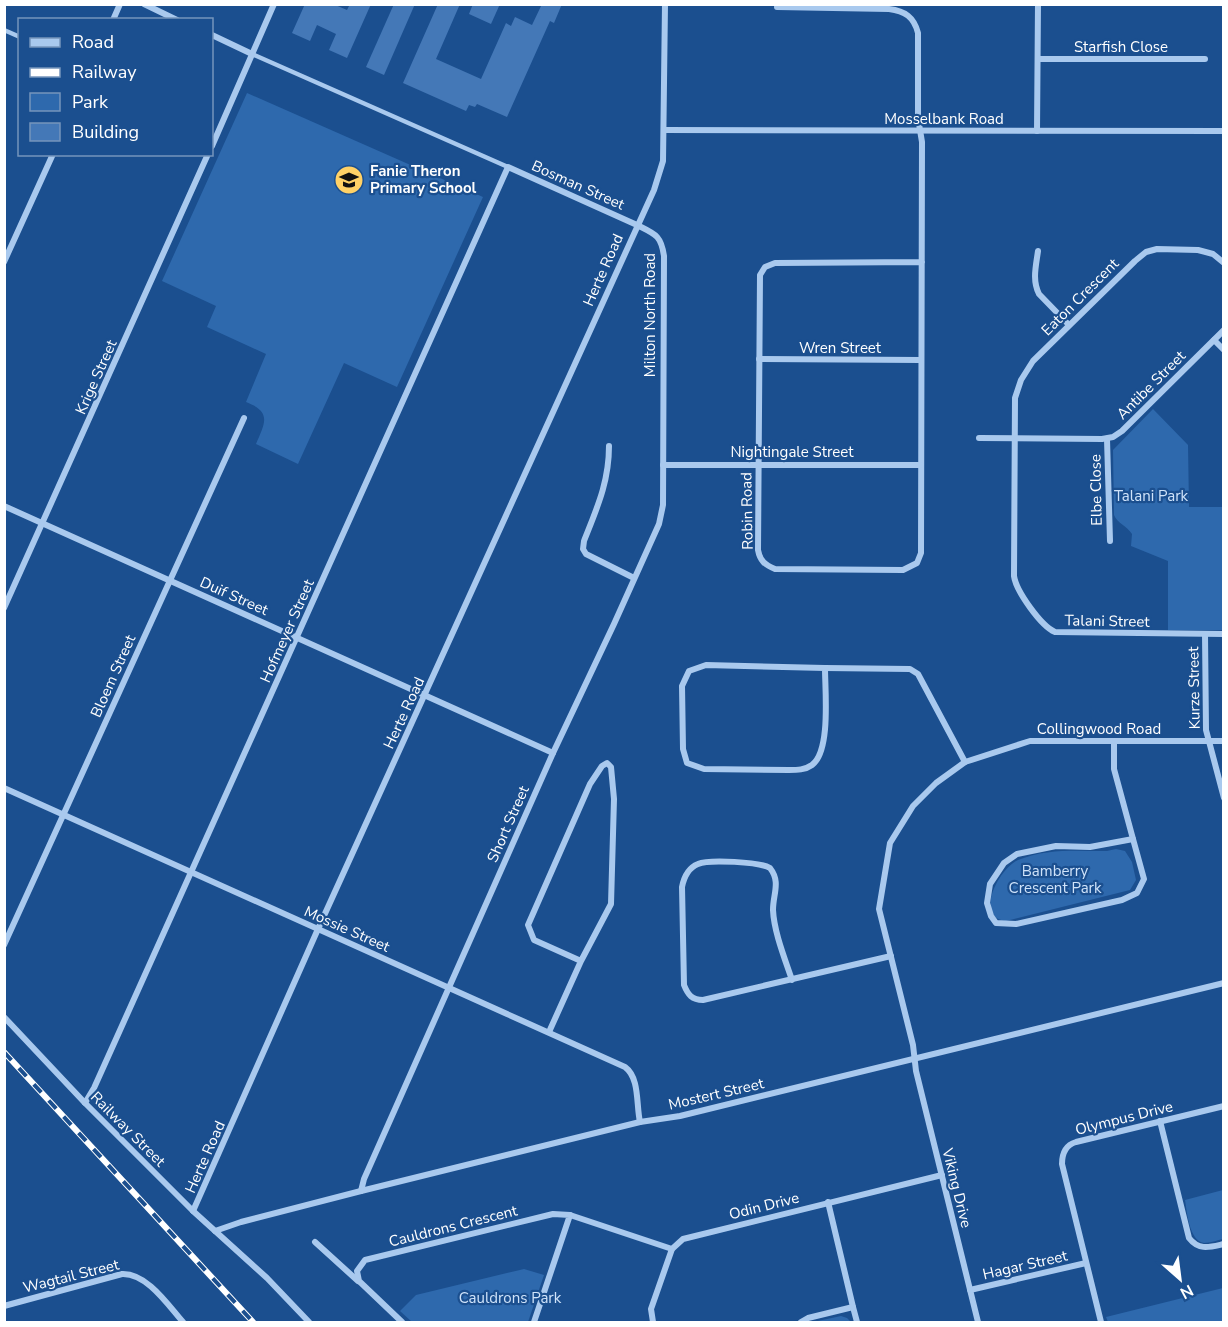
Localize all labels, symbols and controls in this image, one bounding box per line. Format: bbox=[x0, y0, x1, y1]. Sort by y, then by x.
legend bbox=[18, 18, 213, 156]
text: Road bbox=[72, 30, 114, 54]
street label: Starfish Close bbox=[1074, 37, 1168, 57]
text: Railway bbox=[72, 60, 137, 84]
text: Park bbox=[72, 90, 109, 114]
street label: Mosselbank Road bbox=[884, 109, 1004, 129]
text: Building bbox=[72, 120, 139, 144]
street label: Bosman Street bbox=[528, 156, 628, 215]
place label: Fanie Theron Primary School bbox=[370, 161, 477, 198]
school or university icon: Fanie Theron Primary School bbox=[333, 164, 365, 196]
street label: Herte Road bbox=[578, 231, 628, 309]
street label: Milton North Road bbox=[640, 253, 660, 377]
street label: Eaton Crescent bbox=[1037, 253, 1124, 340]
street label: Krige Street bbox=[71, 336, 122, 418]
street label: Wren Street bbox=[799, 338, 882, 358]
street label: Antibe Street bbox=[1112, 346, 1190, 424]
street label: Nightingale Street bbox=[730, 442, 854, 462]
street label: Elbe Close bbox=[1085, 454, 1107, 526]
street label: Robin Road bbox=[736, 472, 758, 550]
park label: Talani Park bbox=[1114, 486, 1189, 506]
street label: Duif Street bbox=[197, 572, 272, 620]
street label: Hofmeyer Street bbox=[255, 575, 319, 686]
street label: Talani Street bbox=[1064, 610, 1150, 632]
street label: Bloem Street bbox=[86, 631, 140, 720]
street label: Kurze Street bbox=[1183, 646, 1205, 729]
street label: Herte Road bbox=[379, 674, 429, 752]
street label: Collingwood Road bbox=[1037, 719, 1161, 739]
street label: Short Street bbox=[482, 782, 534, 865]
park label: Bamberry Crescent Park bbox=[1009, 861, 1102, 898]
street label: Mossie Street bbox=[301, 901, 394, 957]
street label: Mostert Street bbox=[666, 1073, 766, 1115]
street label: Railway Street bbox=[86, 1087, 170, 1171]
street label: Olympus Drive bbox=[1073, 1096, 1175, 1140]
street label: Herte Road bbox=[180, 1118, 230, 1196]
street label: Viking Drive bbox=[937, 1145, 977, 1230]
street label: Odin Drive bbox=[727, 1188, 801, 1224]
street label: Cauldrons Crescent bbox=[387, 1200, 520, 1252]
street label: Hagar Street bbox=[981, 1245, 1070, 1284]
north arrow bbox=[1150, 1249, 1210, 1309]
street label: Wagtail Street bbox=[21, 1254, 122, 1298]
text: N bbox=[1176, 1279, 1197, 1304]
park label: Cauldrons Park bbox=[459, 1288, 562, 1308]

